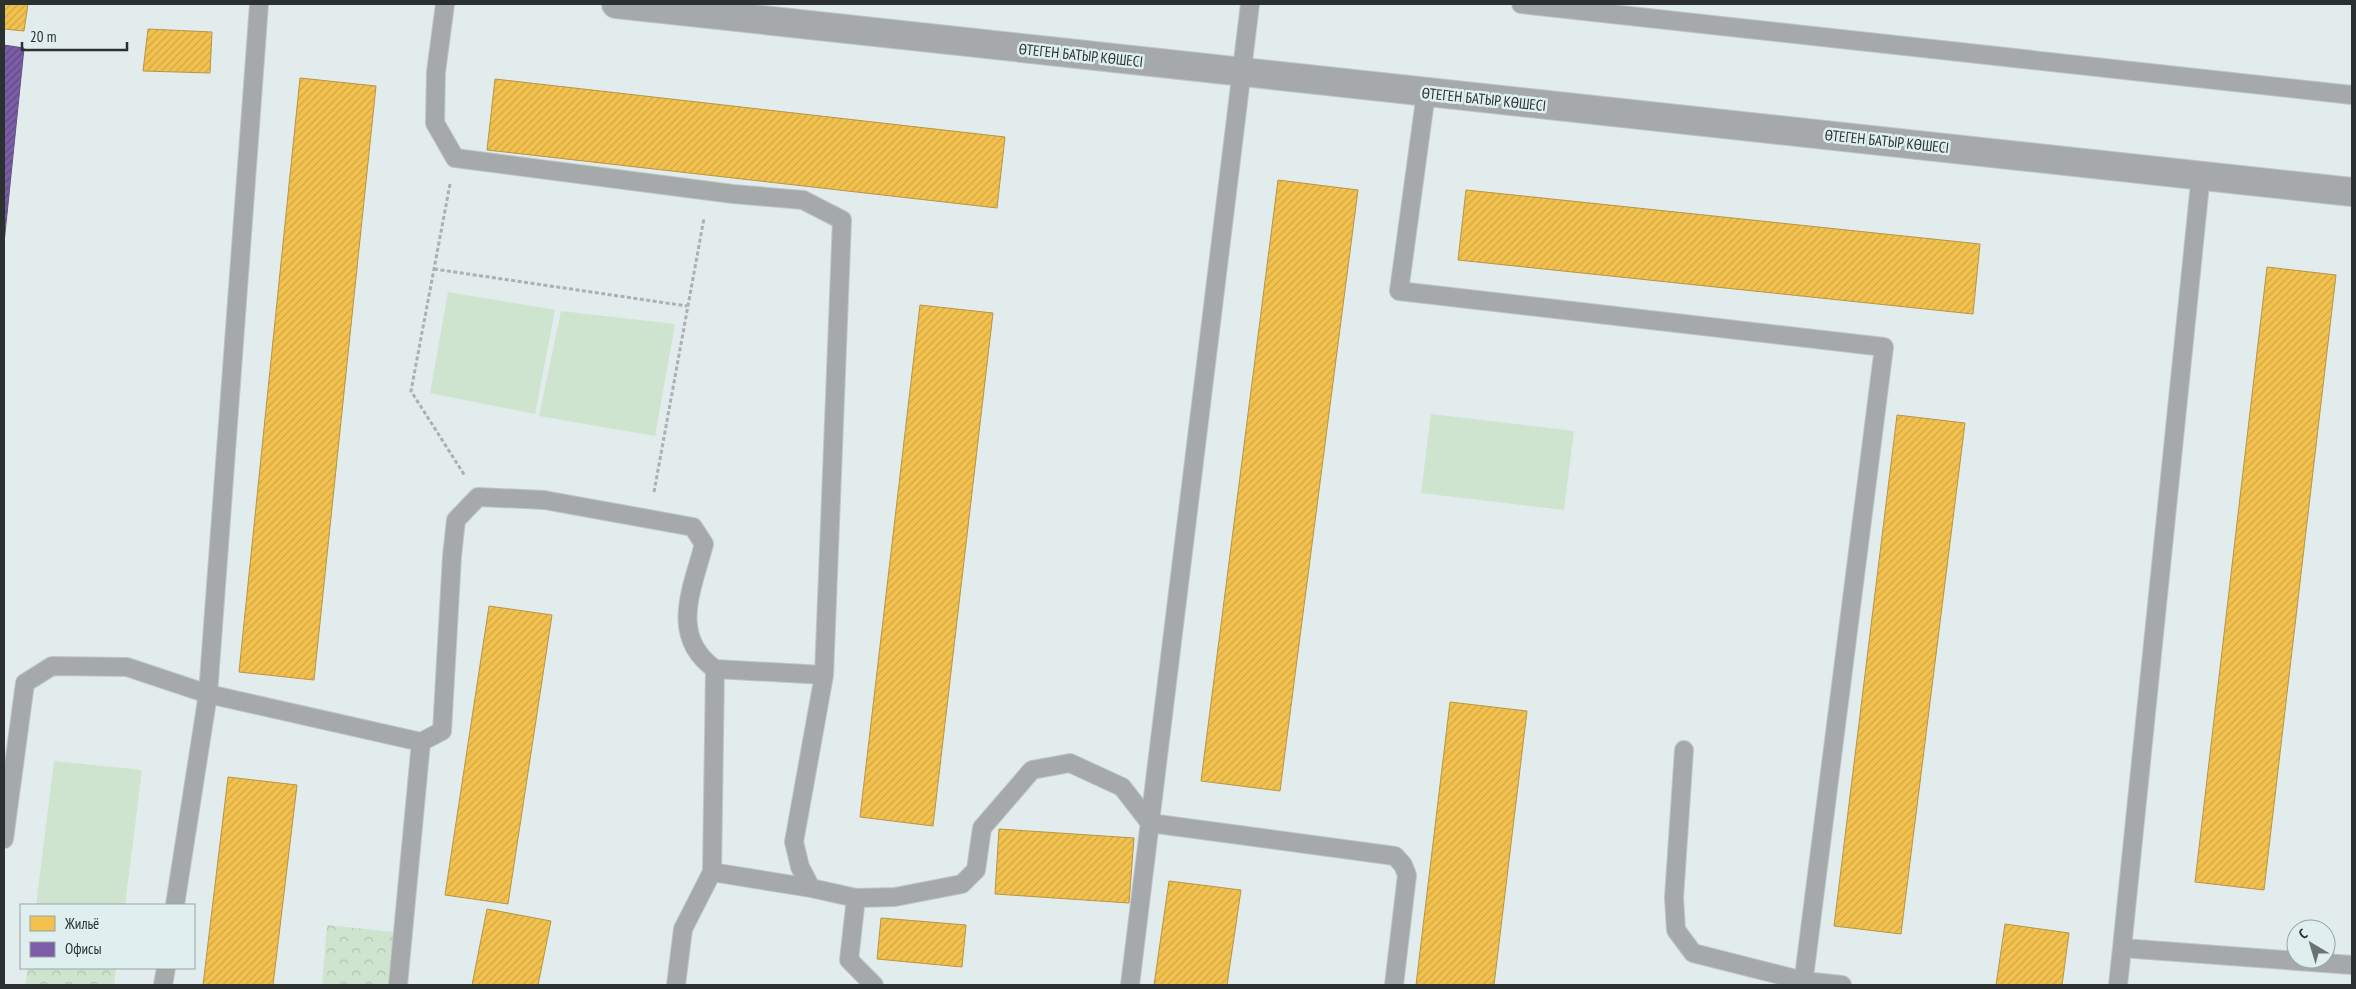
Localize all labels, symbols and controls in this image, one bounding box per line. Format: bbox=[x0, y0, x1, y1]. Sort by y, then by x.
scale bar bbox=[22, 20, 128, 52]
text: 20 m bbox=[30, 27, 56, 46]
street label: ӨТЕГЕН БАТЫР КӨШЕСІ bbox=[1018, 39, 1144, 71]
street label: ӨТЕГЕН БАТЫР КӨШЕСІ bbox=[1421, 83, 1547, 115]
street label: ӨТЕГЕН БАТЫР КӨШЕСІ bbox=[1824, 125, 1950, 157]
legend bbox=[20, 904, 195, 969]
text: Жильё bbox=[64, 914, 99, 933]
north arrow bbox=[2286, 919, 2336, 969]
text: С bbox=[2295, 924, 2312, 943]
text: Офисы bbox=[65, 939, 101, 958]

